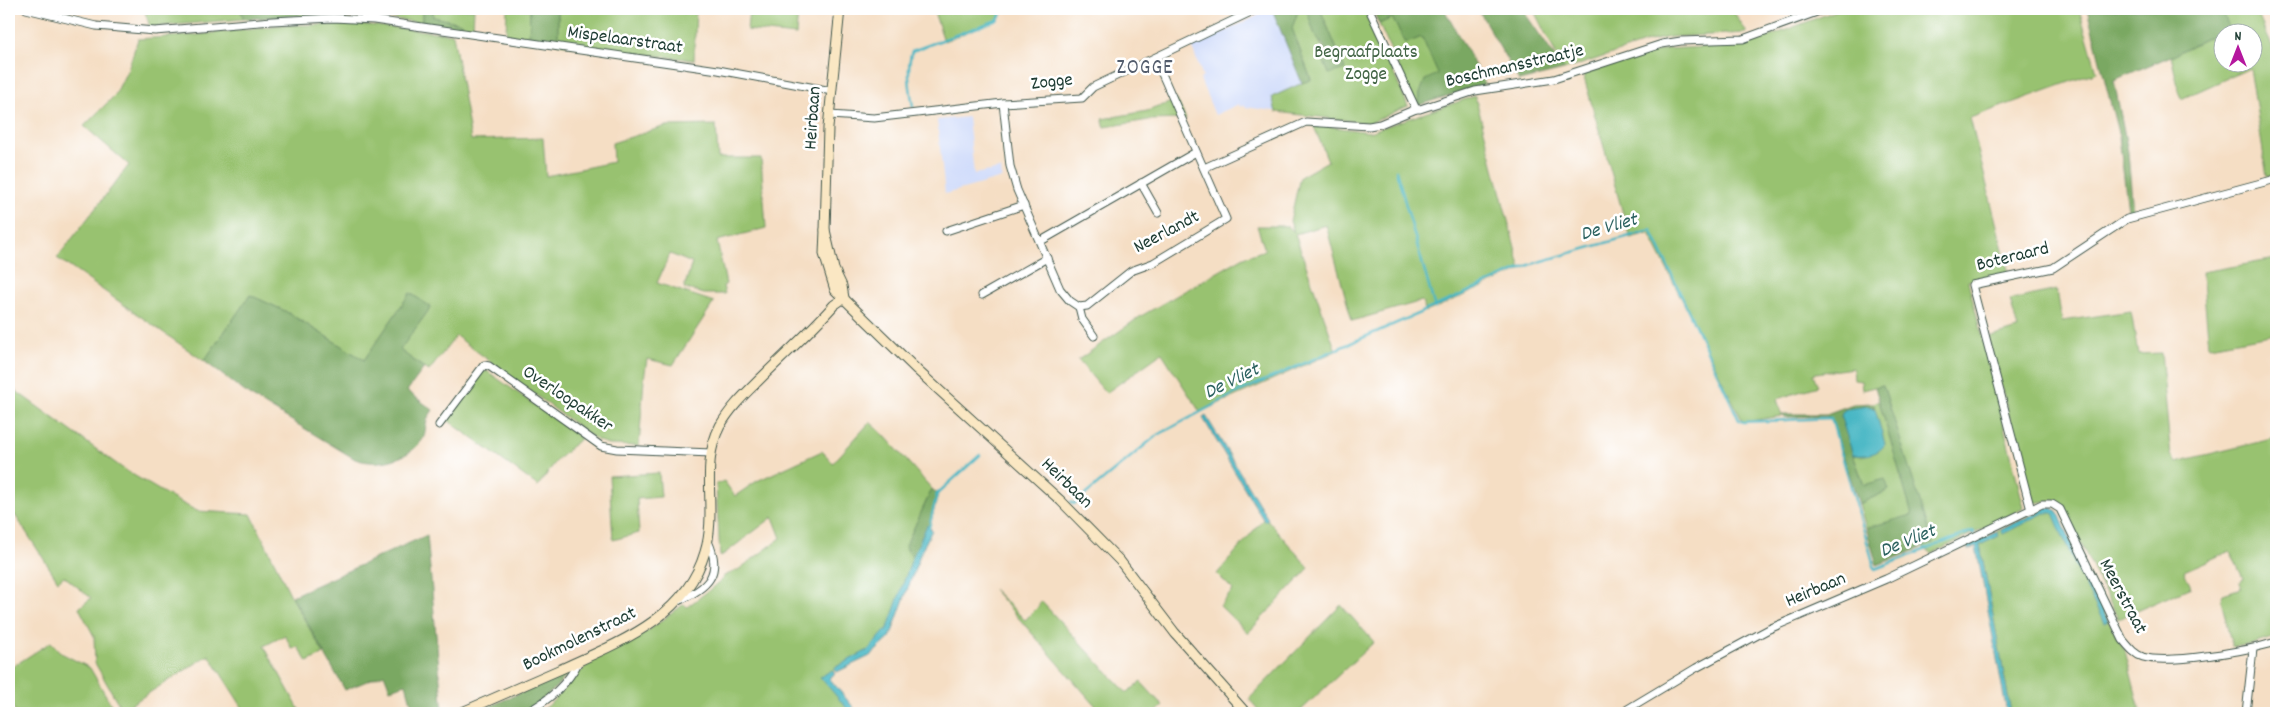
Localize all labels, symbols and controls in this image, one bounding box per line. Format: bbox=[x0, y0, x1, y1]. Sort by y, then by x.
street label: Mispelaarstraat bbox=[566, 20, 684, 62]
north arrow bbox=[2212, 22, 2262, 72]
text: N bbox=[2235, 27, 2242, 47]
street label: Boschmansstraatje bbox=[1443, 38, 1587, 96]
park label: Begraafplaats Zogge bbox=[1314, 40, 1418, 89]
district label: ZOGGE bbox=[1116, 54, 1174, 84]
street label: Zogge bbox=[1030, 67, 1074, 99]
street label: Heirbaan bbox=[798, 85, 830, 151]
street label: Neerlandt bbox=[1129, 204, 1205, 262]
water label: De Vliet bbox=[1577, 206, 1642, 249]
street label: Boteraard bbox=[1974, 236, 2052, 280]
water label: De Vliet bbox=[1200, 356, 1266, 407]
street label: Overloopakker bbox=[516, 360, 618, 440]
street label: Heirbaan bbox=[1034, 452, 1098, 516]
water label: De Vliet bbox=[1876, 518, 1942, 566]
street label: Meerstraat bbox=[2091, 555, 2153, 639]
street label: Heirbaan bbox=[1782, 566, 1850, 616]
street label: Bookmolenstraat bbox=[518, 601, 642, 679]

